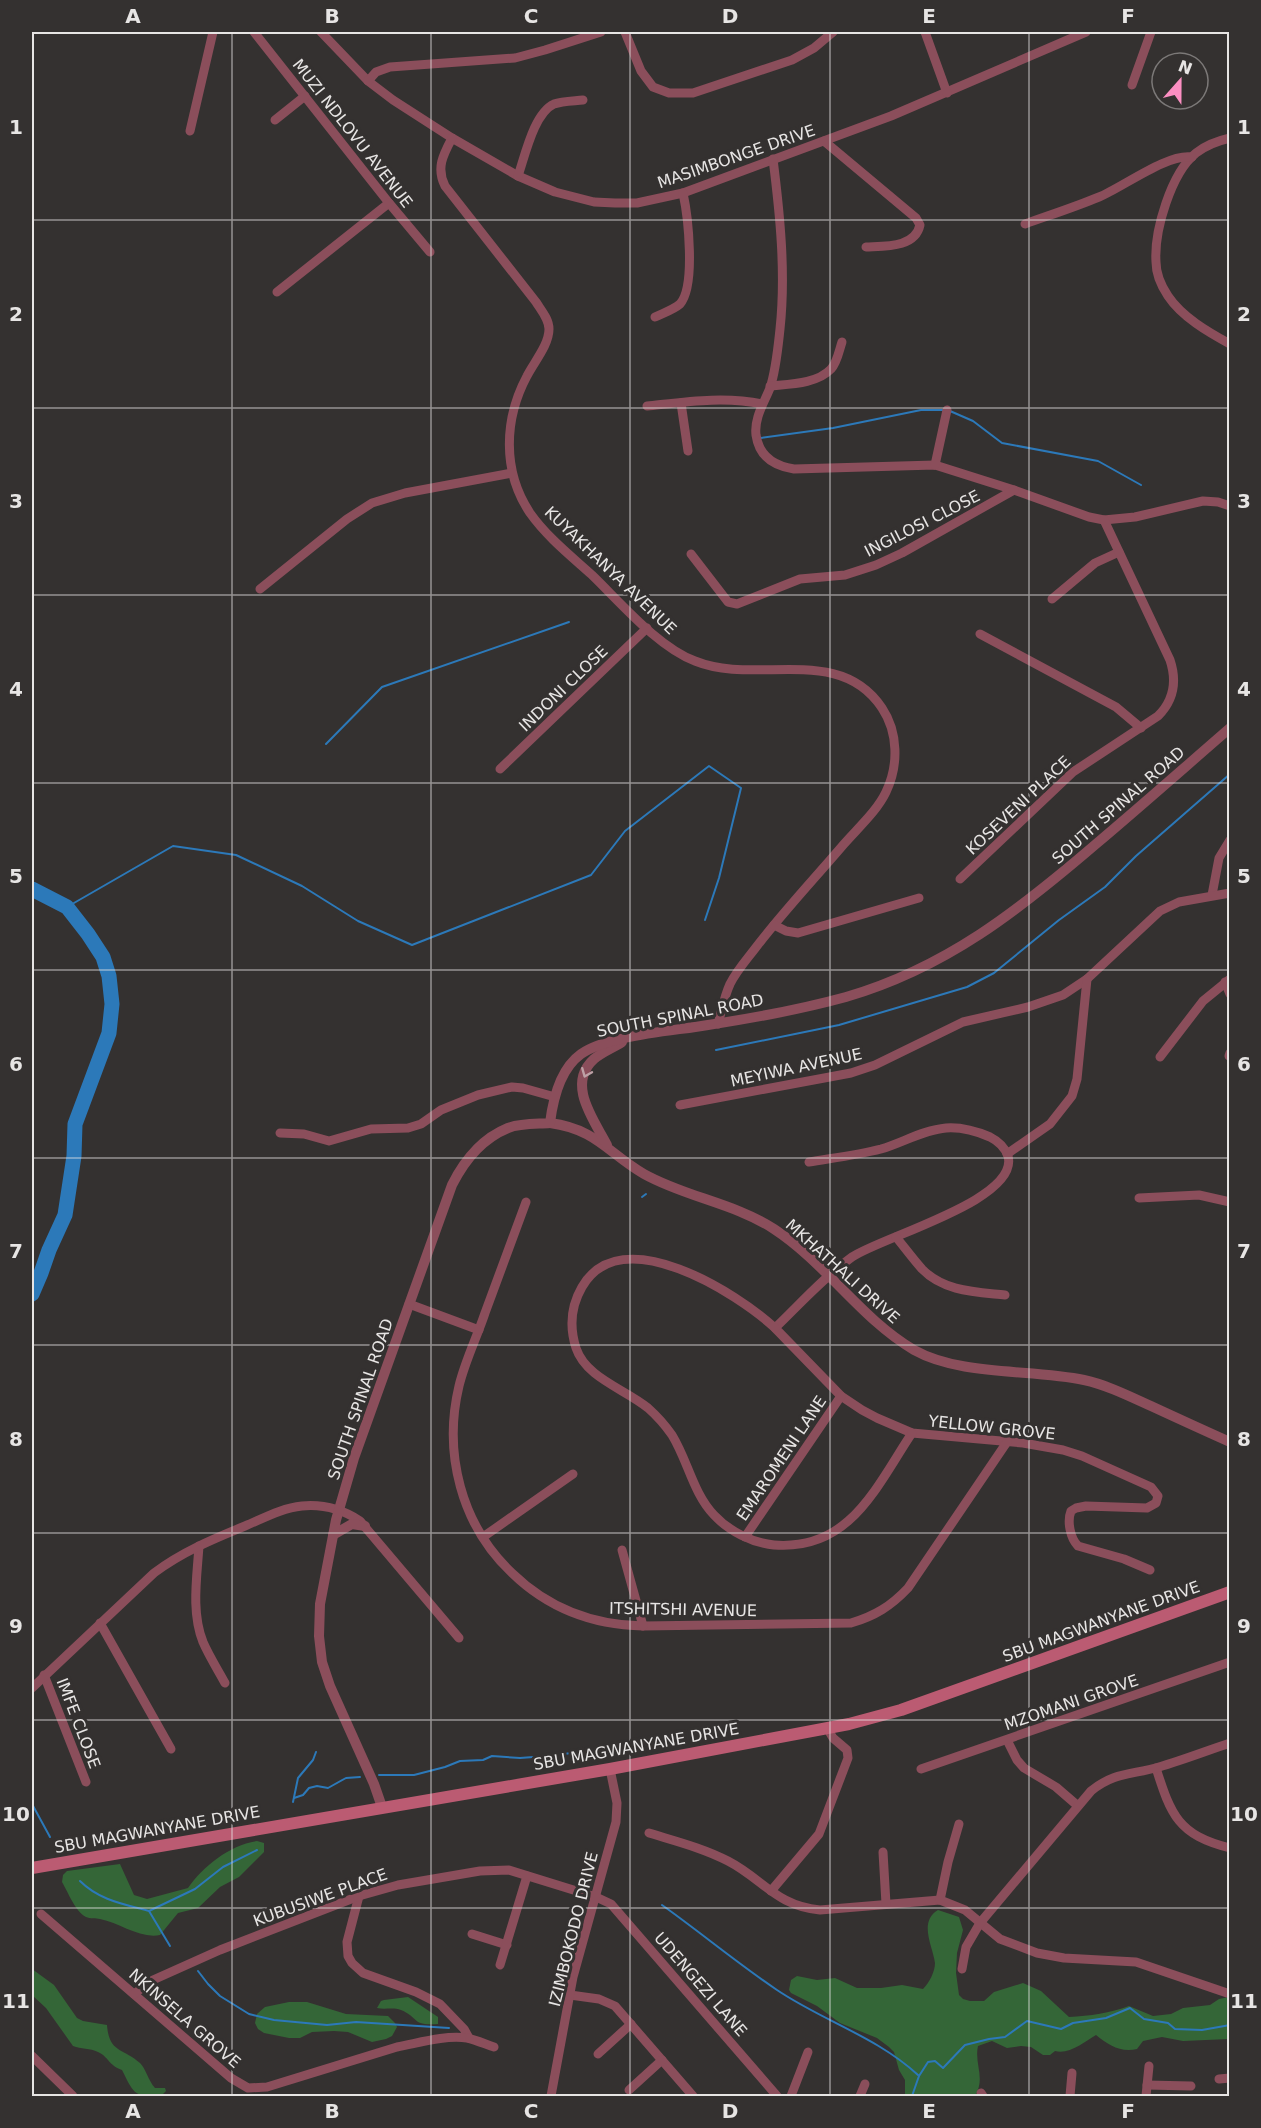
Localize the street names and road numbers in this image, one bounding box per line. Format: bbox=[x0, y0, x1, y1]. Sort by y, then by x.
street label: MUZI NDLOVU AVENUE bbox=[289, 55, 417, 211]
street label: MASIMBONGE DRIVE bbox=[655, 121, 817, 192]
street label: INGILOSI CLOSE bbox=[861, 486, 983, 561]
street label: KUYAKHANYA AVENUE bbox=[541, 502, 681, 638]
street label: INDONI CLOSE bbox=[515, 641, 612, 735]
street label: SOUTH SPINAL ROAD bbox=[1048, 743, 1189, 868]
street label: KOSEVENI PLACE bbox=[962, 752, 1075, 859]
street label: SOUTH SPINAL ROAD bbox=[595, 990, 765, 1041]
street label: MEYIWA AVENUE bbox=[729, 1044, 864, 1091]
street label: MKHATHALI DRIVE bbox=[782, 1215, 904, 1328]
street label: SOUTH SPINAL ROAD bbox=[324, 1316, 397, 1482]
street label: EMAROMENI LANE bbox=[733, 1392, 830, 1524]
street label: YELLOW GROVE bbox=[927, 1411, 1056, 1444]
street label: SBU MAGWANYANE DRIVE bbox=[1000, 1577, 1202, 1666]
street label: ITSHITSHI AVENUE bbox=[609, 1599, 757, 1620]
street label: MZOMANI GROVE bbox=[1002, 1671, 1141, 1734]
street label: IMFE CLOSE bbox=[53, 1675, 104, 1771]
street label: SBU MAGWANYANE DRIVE bbox=[532, 1719, 740, 1774]
street label: SBU MAGWANYANE DRIVE bbox=[53, 1802, 261, 1857]
street label: IZIMBOKODO DRIVE bbox=[545, 1850, 602, 2009]
street label: KUBUSIWE PLACE bbox=[251, 1864, 390, 1931]
street label: UDENGEZI LANE bbox=[650, 1928, 751, 2040]
street label: NKINSELA GROVE bbox=[125, 1965, 244, 2072]

